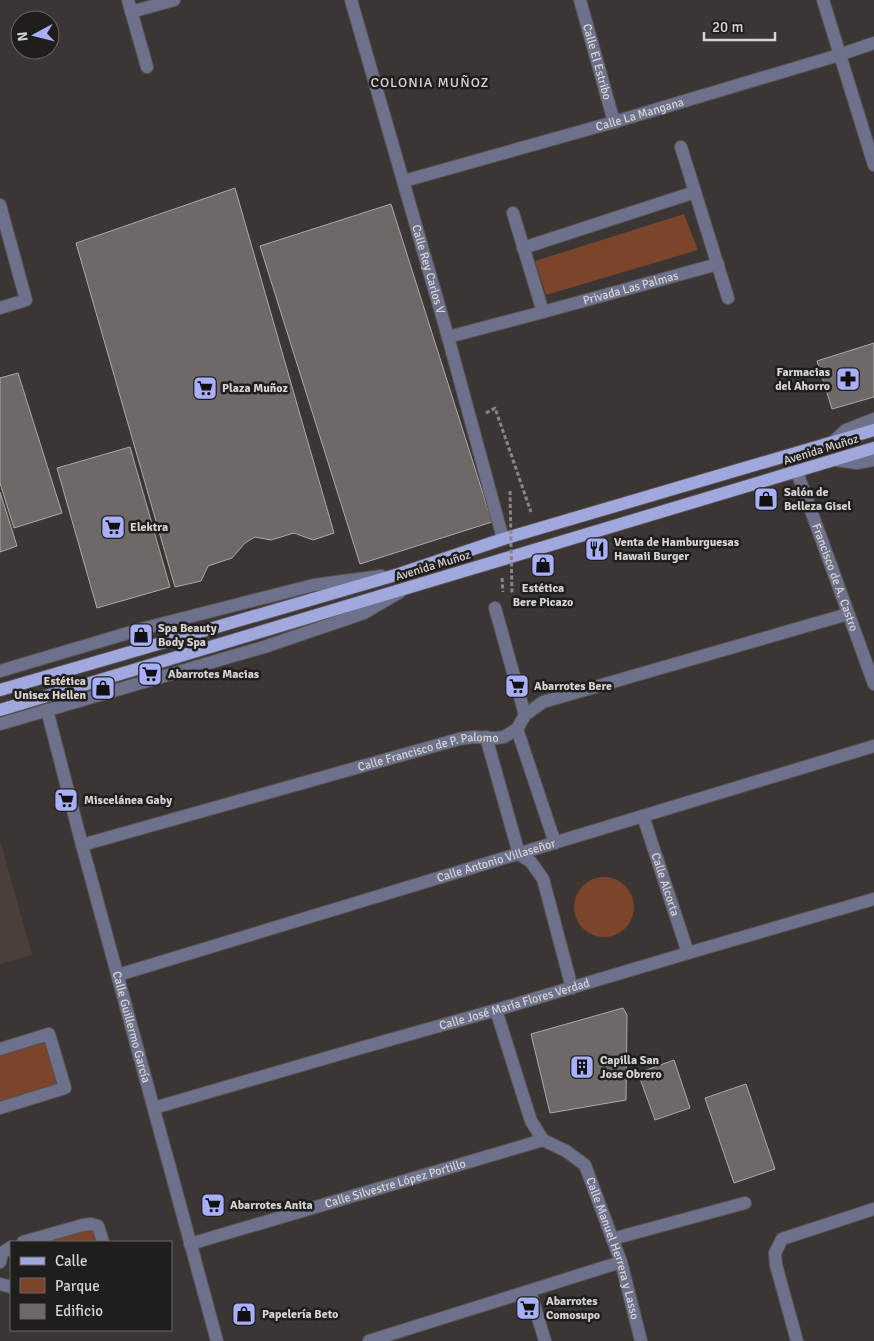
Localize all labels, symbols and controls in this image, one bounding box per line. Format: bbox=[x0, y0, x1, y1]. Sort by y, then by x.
north arrow bbox=[10, 10, 60, 60]
scale bar bbox=[704, 10, 775, 42]
text: 20 m bbox=[712, 18, 743, 36]
street label: Calle El Estribo bbox=[579, 22, 615, 101]
text: N bbox=[14, 31, 32, 42]
district label: COLONIA MUÑOZ bbox=[371, 74, 489, 91]
street label: Calle La Mangana bbox=[594, 94, 686, 134]
street label: Calle Rey Carlos V bbox=[409, 223, 448, 315]
street label: Privada Las Palmas bbox=[581, 268, 680, 308]
place label: Farmacias del Ahorro bbox=[775, 365, 831, 394]
pharmacy icon: Farmacias del Ahorro bbox=[835, 366, 861, 392]
supermarket icon: Plaza Muñoz bbox=[192, 375, 218, 401]
place label: Plaza Muñoz bbox=[222, 381, 289, 396]
street label: Avenida Muñoz bbox=[782, 431, 860, 469]
place label: Salón de Belleza Gisel bbox=[784, 485, 851, 514]
shop icon: Salón de Belleza Gisel bbox=[753, 486, 779, 512]
supermarket icon: Elektra bbox=[100, 514, 126, 540]
place label: Elektra bbox=[130, 520, 168, 535]
street label: Francisco de A. Castro bbox=[809, 521, 862, 633]
place label: Venta de Hamburguesas Hawaii Burger bbox=[614, 535, 740, 564]
restaurant icon: Venta de Hamburguesas Hawaii Burger bbox=[584, 536, 610, 562]
street label: Avenida Muñoz bbox=[394, 547, 472, 585]
shop icon: Estética Bere Picazo bbox=[530, 552, 556, 578]
place label: Estética Bere Picazo bbox=[513, 581, 573, 610]
place label: Spa Beauty Body Spa bbox=[158, 621, 217, 650]
shop icon: Spa Beauty Body Spa bbox=[128, 622, 154, 648]
supermarket icon: Abarrotes Macias bbox=[137, 661, 163, 687]
place label: Abarrotes Macias bbox=[168, 667, 260, 682]
supermarket icon: Abarrotes Bere bbox=[504, 673, 530, 699]
place label: Estética Unisex Hellen bbox=[14, 674, 86, 703]
shop icon: Estética Unisex Hellen bbox=[90, 675, 116, 701]
place label: Abarrotes Bere bbox=[534, 679, 612, 694]
street label: Calle Francisco de P. Palomo bbox=[356, 730, 499, 775]
supermarket icon: Miscelánea Gaby bbox=[53, 787, 79, 813]
place label: Miscelánea Gaby bbox=[84, 793, 172, 808]
street label: Calle Antonio Villaseñor bbox=[435, 835, 558, 886]
street label: Calle Alcorta bbox=[648, 851, 683, 918]
street label: Calle Guillermo García bbox=[109, 969, 154, 1084]
street label: Calle José María Flores Verdad bbox=[437, 975, 591, 1033]
place label: Capilla San Jose Obrero bbox=[600, 1053, 662, 1082]
building icon: Capilla San Jose Obrero bbox=[569, 1054, 595, 1080]
street label: Calle Silvestre López Portillo bbox=[323, 1156, 468, 1211]
street label: Calle Manuel Herrera y Lasso bbox=[583, 1175, 643, 1321]
supermarket icon: Abarrotes Anita bbox=[200, 1192, 226, 1218]
place label: Abarrotes Anita bbox=[230, 1198, 313, 1213]
legend bbox=[10, 1241, 172, 1331]
text: Calle bbox=[55, 1252, 88, 1270]
text: Parque bbox=[55, 1277, 100, 1295]
place label: Abarrotes Comosupo bbox=[546, 1294, 600, 1323]
supermarket icon: Abarrotes Comosupo bbox=[515, 1295, 541, 1321]
shop icon: Papelería Beto bbox=[231, 1301, 257, 1327]
text: Edificio bbox=[55, 1302, 103, 1320]
place label: Papelería Beto bbox=[262, 1307, 338, 1322]

